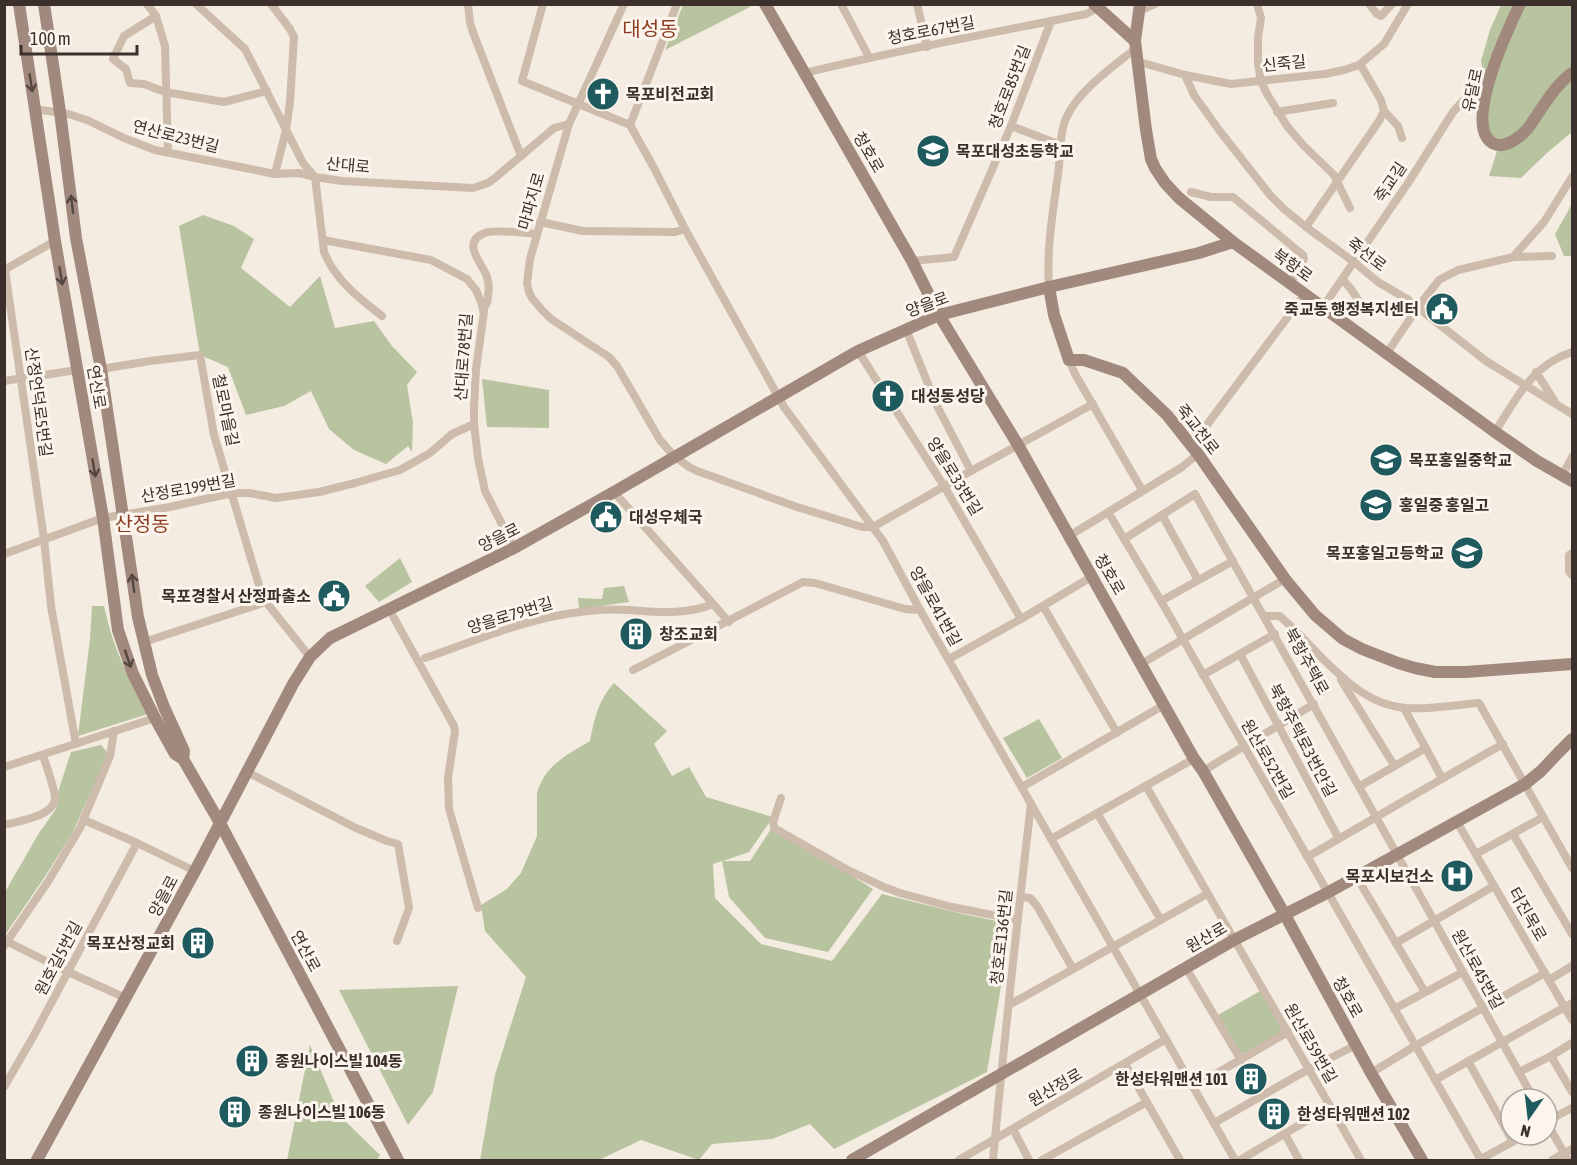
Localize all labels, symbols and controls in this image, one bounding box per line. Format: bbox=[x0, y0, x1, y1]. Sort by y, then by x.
street label: 청호로67번길 bbox=[886, 13, 976, 47]
district label: 대성동 bbox=[622, 17, 678, 40]
scale bar bbox=[21, 18, 136, 56]
text: 100 m bbox=[30, 28, 71, 49]
street label: 청호로85번길 bbox=[985, 42, 1033, 132]
street label: 신죽길 bbox=[1261, 52, 1307, 74]
street label: 유달로 bbox=[1459, 66, 1485, 113]
one-way arrow bbox=[25, 73, 36, 92]
church icon: 목포비전교회 bbox=[585, 76, 621, 112]
place label: 목포비전교회 bbox=[626, 85, 714, 103]
street label: 연산로23번길 bbox=[131, 117, 221, 155]
street label: 청호로 bbox=[850, 128, 888, 176]
school or university icon: 목포대성초등학교 bbox=[915, 133, 951, 169]
place label: 목포대성초등학교 bbox=[956, 142, 1074, 160]
street label: 산대로 bbox=[325, 154, 371, 176]
street label: 죽교길 bbox=[1370, 159, 1410, 205]
street label: 마파지로 bbox=[514, 170, 548, 232]
one-way arrow bbox=[66, 195, 77, 215]
street label: 죽선로 bbox=[1344, 234, 1390, 275]
street label: 북항로 bbox=[1270, 245, 1316, 285]
one-way arrow bbox=[55, 265, 66, 285]
street label: 양을로 bbox=[903, 288, 951, 320]
public building icon: 죽교동 행정복지센터 bbox=[1424, 291, 1460, 327]
place label: 죽교동 행정복지센터 bbox=[1284, 300, 1419, 318]
street label: 산대로78번길 bbox=[451, 312, 475, 402]
street label: 산정언덕로5번길 bbox=[22, 346, 56, 458]
street label: 연산로 bbox=[84, 364, 110, 411]
street label: 철로마을길 bbox=[210, 372, 242, 448]
church icon: 대성동성당 bbox=[870, 378, 906, 414]
place label: 대성동성당 bbox=[911, 387, 985, 405]
street label: 죽교천로 bbox=[1173, 400, 1223, 458]
street label: 양을로33번길 bbox=[924, 434, 986, 518]
school or university icon: 목포홍일중학교 bbox=[1368, 442, 1404, 478]
place label: 목포홍일중학교 bbox=[1409, 451, 1512, 469]
one-way arrow bbox=[89, 458, 100, 477]
street label: 산정로199번길 bbox=[139, 471, 237, 505]
school or university icon: 홍일중 홍일고 bbox=[1358, 487, 1394, 523]
place label: 홍일중 홍일고 bbox=[1399, 496, 1490, 514]
public building icon: 대성우체국 bbox=[588, 499, 624, 535]
place label: 대성우체국 bbox=[629, 508, 703, 526]
district label: 산정동 bbox=[114, 512, 170, 535]
street label: 양을로 bbox=[475, 519, 523, 555]
school or university icon: 목포홍일고등학교 bbox=[1449, 535, 1485, 571]
place label: 목포홍일고등학교 bbox=[1326, 544, 1444, 562]
street label: 청호로 bbox=[1091, 550, 1129, 598]
street label: 양을로41번길 bbox=[907, 563, 965, 649]
one-way arrow bbox=[127, 574, 138, 594]
public building icon: 목포경찰서 산정파출소 bbox=[316, 578, 352, 614]
place label: 목포경찰서 산정파출소 bbox=[162, 587, 311, 605]
street label: 양을로79번길 bbox=[465, 593, 555, 637]
building icon: 창조교회 bbox=[618, 616, 654, 652]
street label: 북항주택로 bbox=[1281, 624, 1333, 698]
place label: 창조교회 bbox=[659, 625, 718, 643]
one-way arrow bbox=[123, 650, 134, 669]
street label: 북항주택로3번안길 bbox=[1266, 680, 1340, 800]
street label: 원산로52번길 bbox=[1238, 716, 1298, 802]
hospital icon: 목포시보건소 bbox=[1439, 858, 1475, 894]
place label: 목포시보건소 bbox=[1346, 867, 1434, 885]
street label: 양을로 bbox=[145, 872, 181, 920]
street label: 터진목로 bbox=[1505, 884, 1551, 944]
street label: 청호로136번길 bbox=[987, 888, 1015, 986]
street label: 원호길5번길 bbox=[31, 918, 85, 998]
street label: 원산로 bbox=[1182, 918, 1230, 956]
building icon: 목포산정교회 bbox=[180, 925, 216, 961]
street label: 원산로45번길 bbox=[1449, 926, 1507, 1012]
street label: 연산로 bbox=[288, 927, 324, 975]
place label: 목포산정교회 bbox=[87, 934, 175, 952]
street label: 청호로 bbox=[1329, 973, 1367, 1021]
street label: 원산로59번길 bbox=[1281, 1000, 1341, 1086]
building icon: 종원나이스빌 104동 bbox=[234, 1043, 270, 1079]
place label: 종원나이스빌 104동 bbox=[275, 1052, 403, 1070]
building icon: 한성타워맨션 101 bbox=[1233, 1061, 1269, 1097]
street label: 원산정로 bbox=[1025, 1064, 1085, 1110]
place label: 한성타워맨션 101 bbox=[1115, 1070, 1228, 1088]
north arrow bbox=[1499, 1087, 1559, 1147]
building icon: 종원나이스빌 106동 bbox=[217, 1094, 253, 1130]
building icon: 한성타워맨션 102 bbox=[1256, 1096, 1292, 1132]
place label: 종원나이스빌 106동 bbox=[258, 1103, 386, 1121]
place label: 한성타워맨션 102 bbox=[1297, 1105, 1410, 1123]
text: N bbox=[1519, 1122, 1532, 1141]

